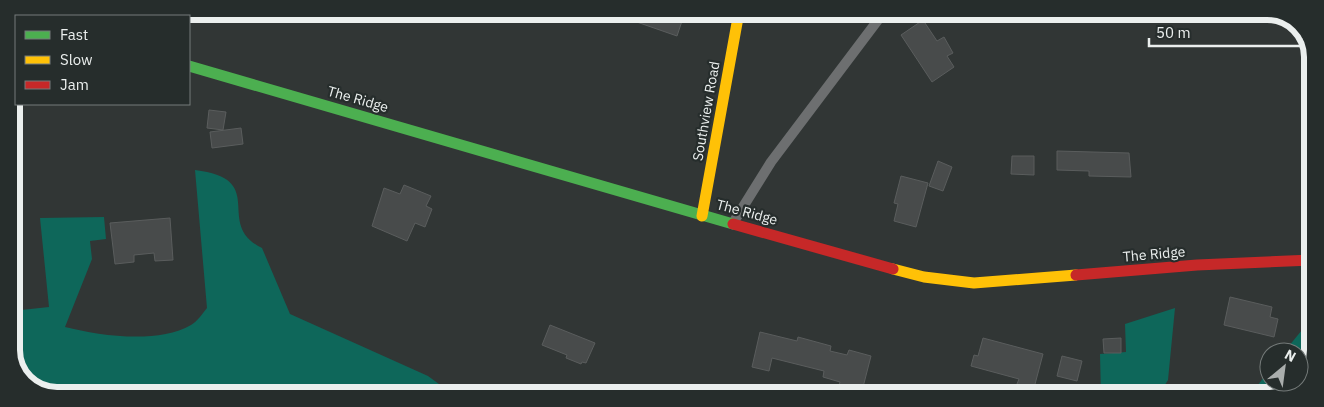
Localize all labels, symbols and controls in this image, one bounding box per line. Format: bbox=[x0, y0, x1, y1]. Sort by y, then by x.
legend bbox=[15, 15, 190, 105]
scale bar bbox=[1149, 15, 1302, 47]
text: 50 m bbox=[1156, 23, 1191, 42]
text: Fast bbox=[60, 25, 88, 44]
text: Slow bbox=[60, 50, 93, 69]
street label: Southview Road bbox=[688, 60, 724, 162]
text: Jam bbox=[60, 75, 89, 94]
street label: The Ridge bbox=[325, 82, 391, 116]
street label: The Ridge bbox=[714, 195, 780, 229]
street label: The Ridge bbox=[1122, 242, 1186, 266]
north arrow bbox=[1259, 342, 1309, 392]
text: N bbox=[1282, 345, 1299, 366]

